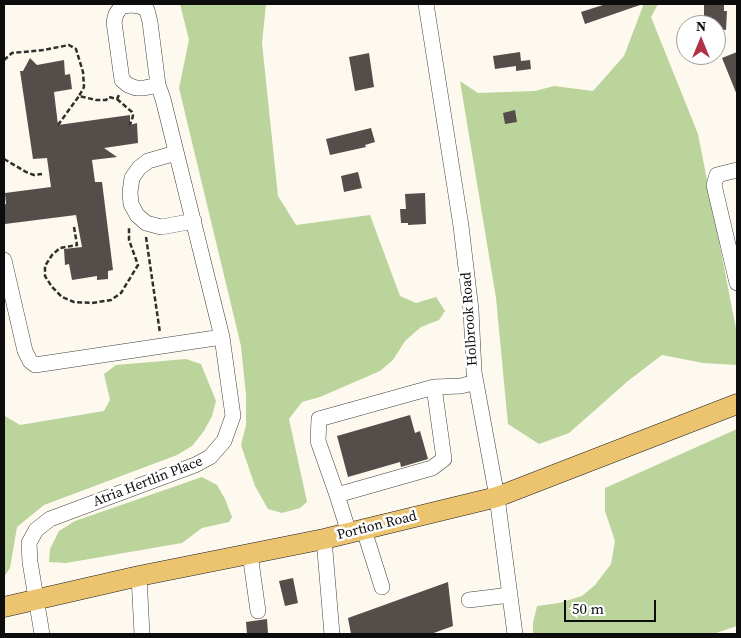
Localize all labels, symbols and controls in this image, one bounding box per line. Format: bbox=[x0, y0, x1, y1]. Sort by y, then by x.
north arrow bbox=[676, 15, 726, 65]
text: N bbox=[696, 16, 706, 36]
street label: Holbrook Road bbox=[458, 271, 482, 367]
street label: Atria Hertlin Place bbox=[91, 453, 205, 511]
street label: Portion Road bbox=[335, 508, 419, 544]
scale bar bbox=[566, 590, 658, 622]
text: 50 m bbox=[572, 598, 604, 619]

